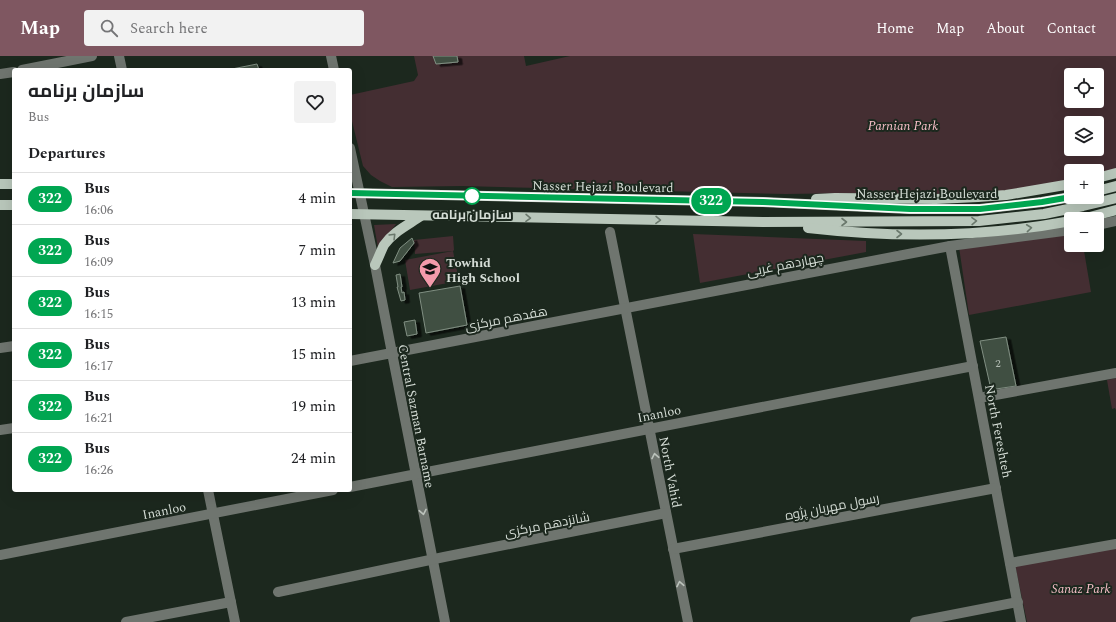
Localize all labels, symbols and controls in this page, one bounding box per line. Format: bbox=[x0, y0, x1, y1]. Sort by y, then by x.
search box bbox=[84, 10, 364, 46]
text: Map bbox=[20, 14, 60, 43]
icon: search bbox=[98, 17, 120, 39]
text: Search here bbox=[130, 17, 208, 40]
text: Home bbox=[876, 18, 914, 39]
text: Map bbox=[936, 18, 964, 39]
text: About bbox=[986, 18, 1025, 39]
text: Contact bbox=[1047, 18, 1096, 39]
map controls bbox=[1064, 68, 1104, 252]
button: locate bbox=[1064, 68, 1104, 108]
text: سازمان برنامه bbox=[28, 77, 144, 106]
button: heart bbox=[294, 81, 336, 123]
text: Bus bbox=[28, 107, 49, 127]
park label: Parnian Park bbox=[868, 116, 938, 136]
button: layers bbox=[1064, 116, 1104, 156]
text: Departures bbox=[28, 142, 106, 165]
button: + bbox=[1064, 164, 1104, 204]
street label: Nasser Hejazi Boulevard bbox=[532, 176, 674, 198]
text: Bus bbox=[84, 177, 110, 200]
street label: Nasser Hejazi Boulevard bbox=[856, 184, 998, 204]
text: 4 min bbox=[298, 187, 336, 210]
marker: سازمان برنامه bbox=[463, 187, 481, 205]
text: 322 bbox=[38, 188, 62, 209]
line badge: 322 bbox=[688, 188, 734, 214]
text: 322 bbox=[699, 190, 723, 211]
text: 16:06 bbox=[84, 200, 113, 220]
place label: سازمان برنامه bbox=[432, 205, 512, 225]
button: − bbox=[1064, 212, 1104, 252]
one-way arrow bbox=[525, 213, 531, 222]
one-way arrow bbox=[655, 216, 661, 224]
one-way arrow bbox=[971, 217, 977, 225]
one-way arrow bbox=[841, 218, 847, 226]
one-way arrow bbox=[1026, 224, 1032, 233]
text: Bus bbox=[84, 229, 110, 252]
one-way arrow bbox=[896, 230, 902, 238]
one-way arrow bbox=[388, 233, 396, 241]
text: 7 min bbox=[298, 239, 336, 262]
text: 322 bbox=[38, 240, 62, 261]
street label: چهاردهم غربی bbox=[745, 248, 825, 282]
text: 16:09 bbox=[84, 252, 113, 272]
place label: Towhid High School bbox=[446, 253, 520, 288]
school or university icon: Towhid High School bbox=[417, 256, 443, 289]
text: Bus bbox=[84, 281, 110, 304]
text: 13 min bbox=[291, 291, 336, 314]
text: 322 bbox=[38, 292, 62, 313]
street label: هفدهم مرکزی bbox=[463, 301, 549, 337]
text: 16:15 bbox=[84, 304, 113, 324]
text: Bus bbox=[84, 333, 110, 356]
text: 15 min bbox=[291, 343, 336, 366]
street label: Central Sazman Barname bbox=[392, 343, 440, 490]
text: 322 bbox=[38, 344, 62, 365]
house number: 2 bbox=[995, 355, 1001, 372]
text: 16:17 bbox=[84, 356, 113, 376]
street label: North Fereshteh bbox=[979, 383, 1017, 480]
text: Bus bbox=[84, 385, 110, 408]
text: 19 min bbox=[291, 395, 336, 418]
text: 322 bbox=[38, 396, 62, 417]
street label: Inanloo bbox=[635, 400, 683, 428]
text: 16:21 bbox=[84, 408, 113, 428]
street label: North Vahid bbox=[653, 435, 687, 509]
text: Bus bbox=[84, 437, 110, 460]
text: 24 min bbox=[291, 447, 336, 470]
text: 322 bbox=[38, 448, 62, 469]
one-way arrow bbox=[651, 453, 659, 459]
text: 16:26 bbox=[84, 460, 113, 480]
street label: رسول مهربان پژوه bbox=[783, 488, 881, 526]
street label: Inanloo bbox=[140, 497, 188, 525]
street label: شانزدهم مرکزی bbox=[503, 507, 591, 543]
one-way arrow bbox=[419, 509, 427, 515]
park label: Sanaz Park bbox=[1052, 579, 1110, 599]
one-way arrow bbox=[677, 581, 685, 587]

